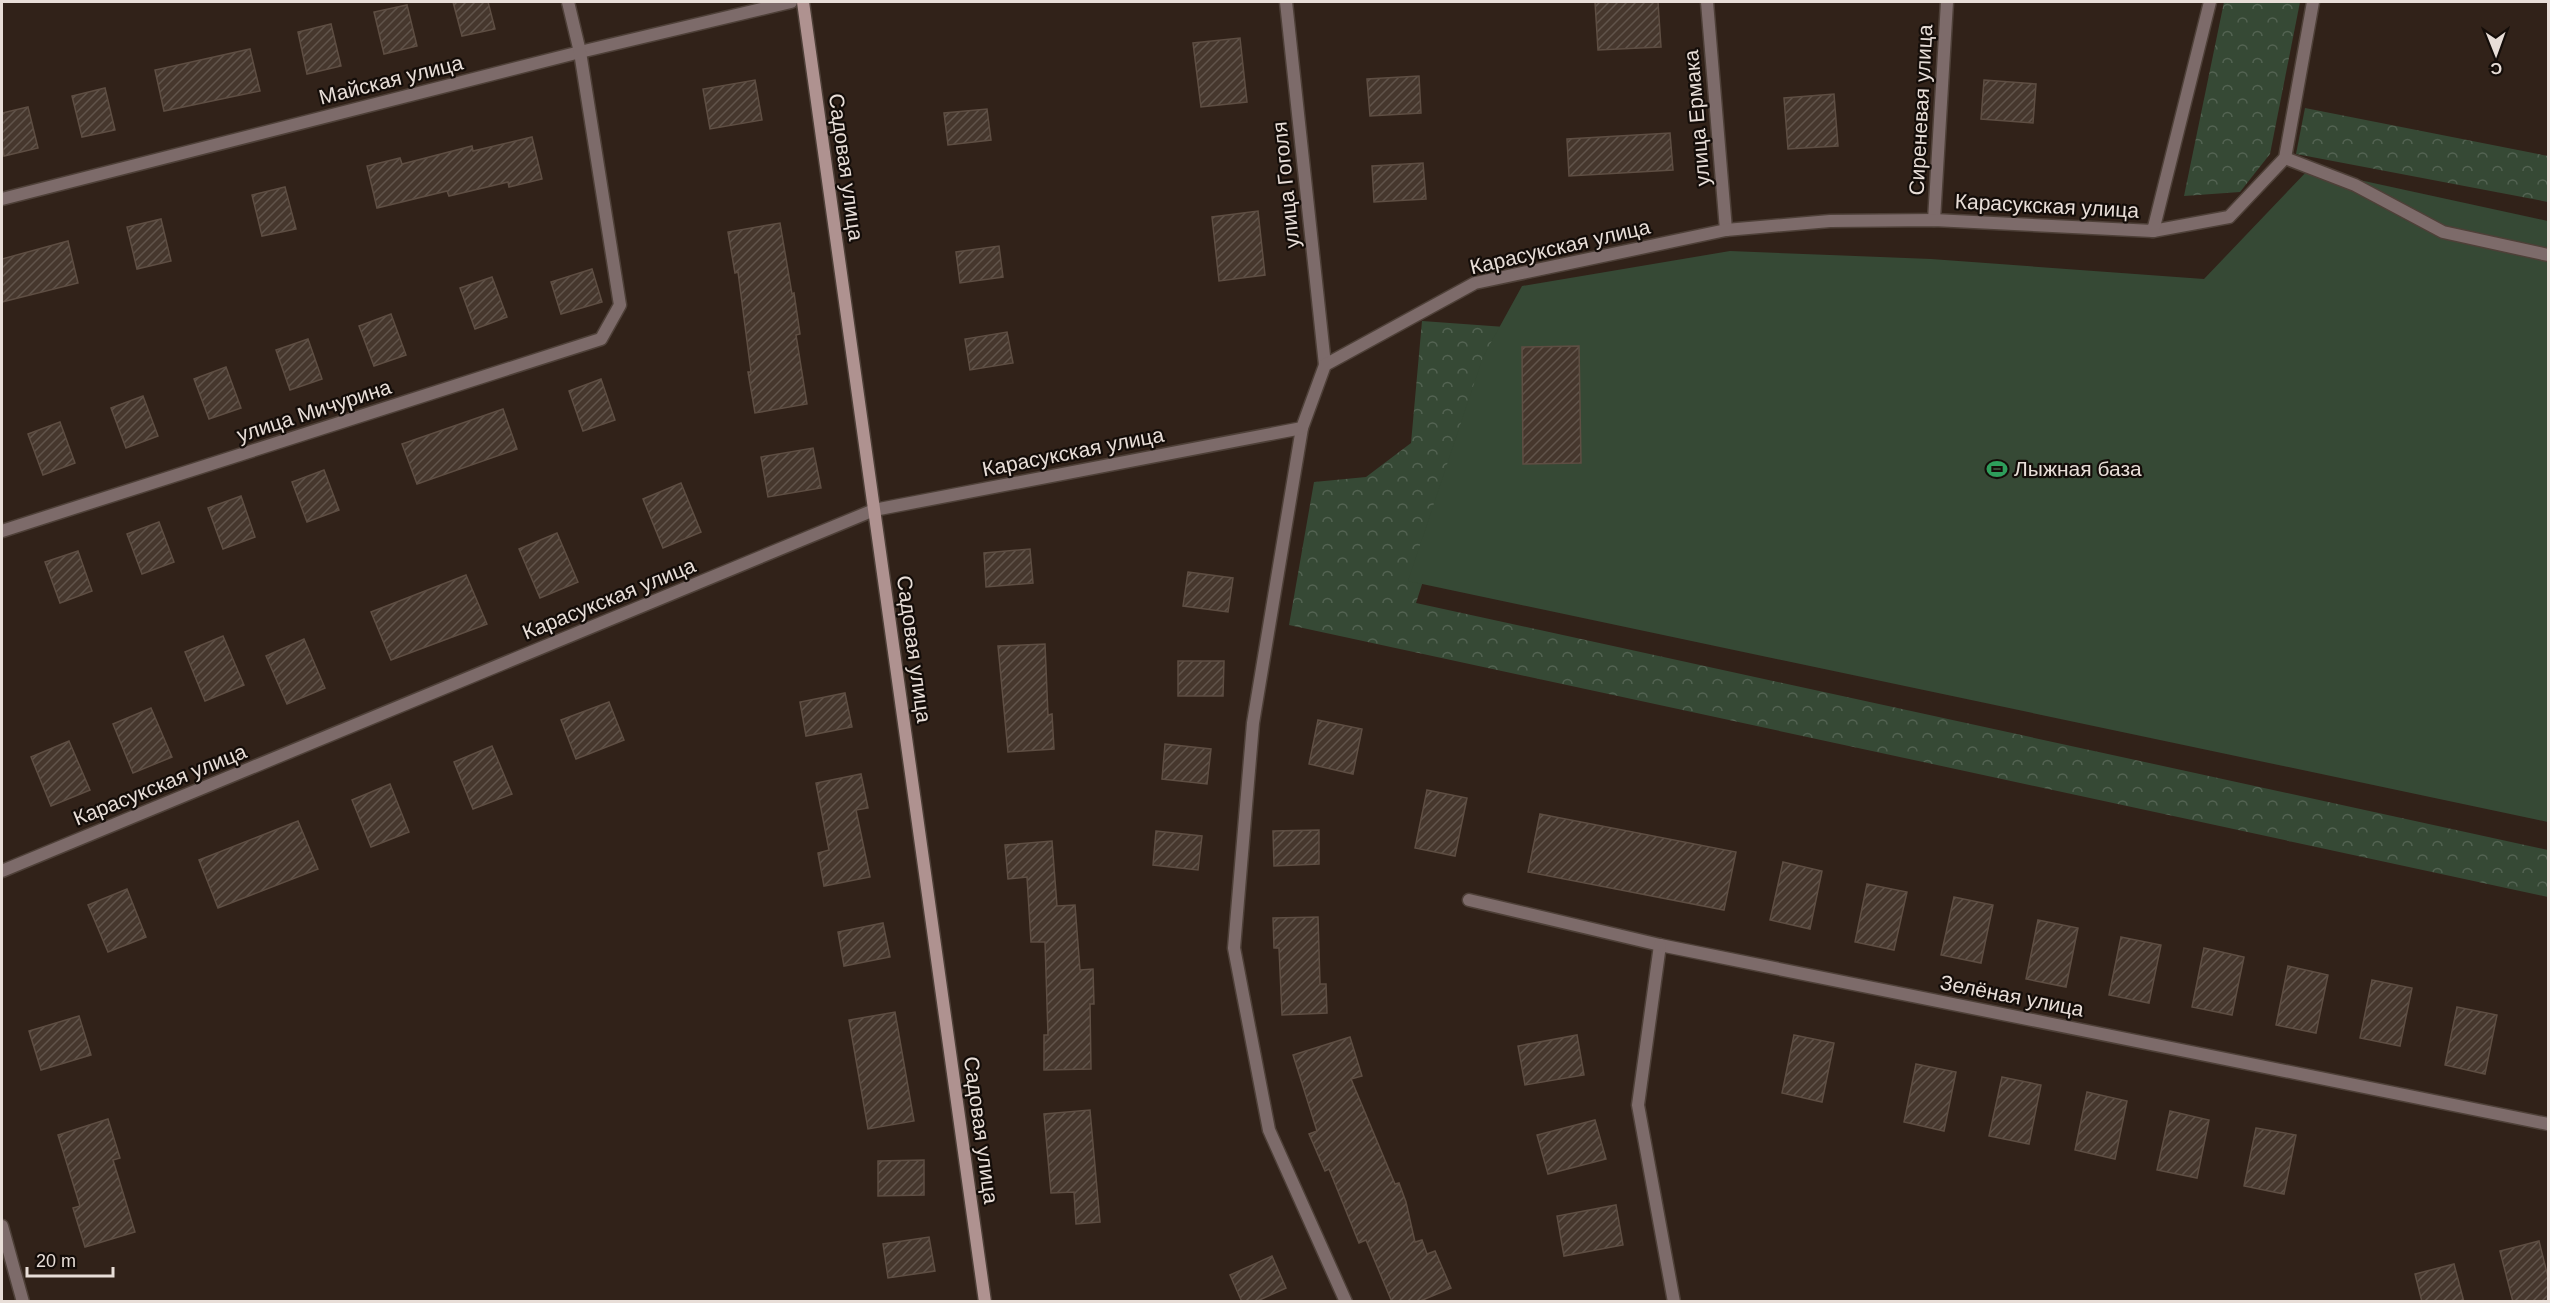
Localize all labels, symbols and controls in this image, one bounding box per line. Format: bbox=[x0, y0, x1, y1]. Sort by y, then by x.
street label: Сиреневая улица bbox=[1905, 24, 1936, 196]
north arrow bbox=[2466, 24, 2526, 84]
street label: улица Ермака bbox=[1679, 49, 1714, 187]
street label: Майская улица bbox=[316, 50, 466, 109]
text: С bbox=[2490, 60, 2502, 77]
street label: Садовая улица bbox=[825, 92, 868, 242]
street label: улица Гоголя bbox=[1267, 121, 1304, 250]
street label: Карасукская улица bbox=[1954, 189, 2140, 222]
street label: Карасукская улица bbox=[1467, 214, 1653, 278]
street label: улица Мичурина bbox=[234, 375, 394, 446]
street label: Карасукская улица bbox=[980, 423, 1166, 480]
sports icon: Лыжная база bbox=[1985, 457, 2009, 481]
place label: Лыжная база bbox=[2014, 457, 2142, 480]
street label: Карасукская улица bbox=[519, 553, 699, 644]
street label: Садовая улица bbox=[893, 574, 936, 724]
street label: Карасукская улица bbox=[70, 739, 250, 830]
street label: Зелёная улица bbox=[1938, 970, 2086, 1021]
street label: Садовая улица bbox=[960, 1055, 1003, 1205]
scale bar bbox=[27, 1240, 112, 1278]
text: 20 m bbox=[36, 1251, 76, 1271]

